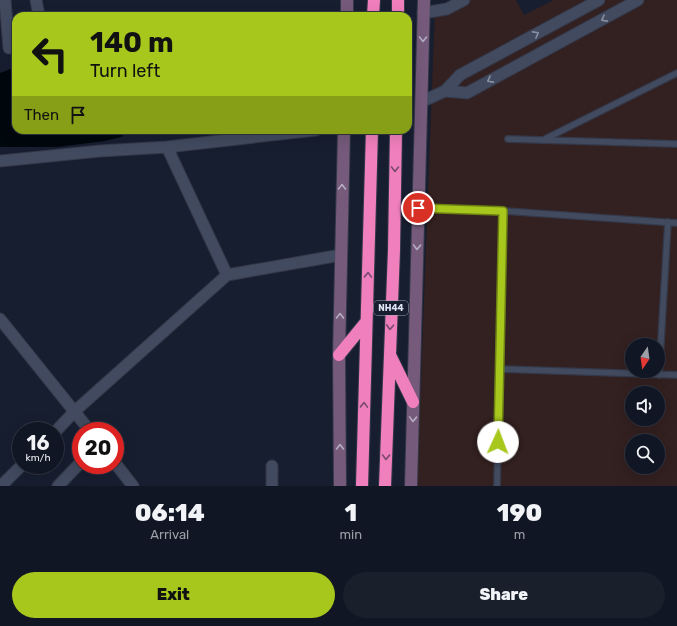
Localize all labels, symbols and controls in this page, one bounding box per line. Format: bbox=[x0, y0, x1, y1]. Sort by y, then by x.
one-way arrow bbox=[601, 14, 608, 21]
text: 140 m bbox=[90, 26, 174, 59]
icon: left bbox=[24, 28, 76, 80]
one-way arrow bbox=[532, 31, 540, 39]
one-way arrow bbox=[419, 36, 427, 42]
text: Turn left bbox=[90, 60, 160, 82]
one-way arrow bbox=[486, 76, 494, 83]
icon: arrive bbox=[67, 104, 89, 126]
text: Then bbox=[24, 106, 59, 124]
one-way arrow bbox=[391, 166, 399, 172]
one-way arrow bbox=[338, 184, 347, 190]
pin bbox=[401, 191, 435, 225]
icon: arrive bbox=[407, 197, 429, 219]
one-way arrow bbox=[413, 244, 422, 250]
one-way arrow bbox=[363, 272, 372, 278]
road number: NH44 bbox=[374, 301, 408, 315]
one-way arrow bbox=[336, 313, 344, 319]
one-way arrow bbox=[386, 324, 395, 330]
north arrow bbox=[625, 338, 665, 378]
map controls bbox=[625, 338, 665, 474]
button: sound bbox=[625, 386, 665, 426]
one-way arrow bbox=[360, 402, 368, 408]
one-way arrow bbox=[408, 416, 417, 422]
position arrow bbox=[477, 421, 519, 463]
speed limit sign: 20 bbox=[72, 422, 124, 474]
text: 16 bbox=[27, 431, 49, 455]
button: search bbox=[625, 434, 665, 474]
one-way arrow bbox=[336, 444, 344, 450]
text: km/h bbox=[26, 452, 50, 464]
one-way arrow bbox=[381, 454, 390, 460]
text: 06:14 bbox=[135, 499, 205, 527]
text: 1 bbox=[344, 499, 357, 527]
text: 190 bbox=[497, 499, 542, 527]
text: Arrival bbox=[150, 527, 189, 542]
text: min bbox=[339, 527, 362, 542]
text: m bbox=[514, 527, 525, 542]
button: Exit bbox=[12, 572, 335, 618]
button: Share bbox=[343, 572, 665, 618]

